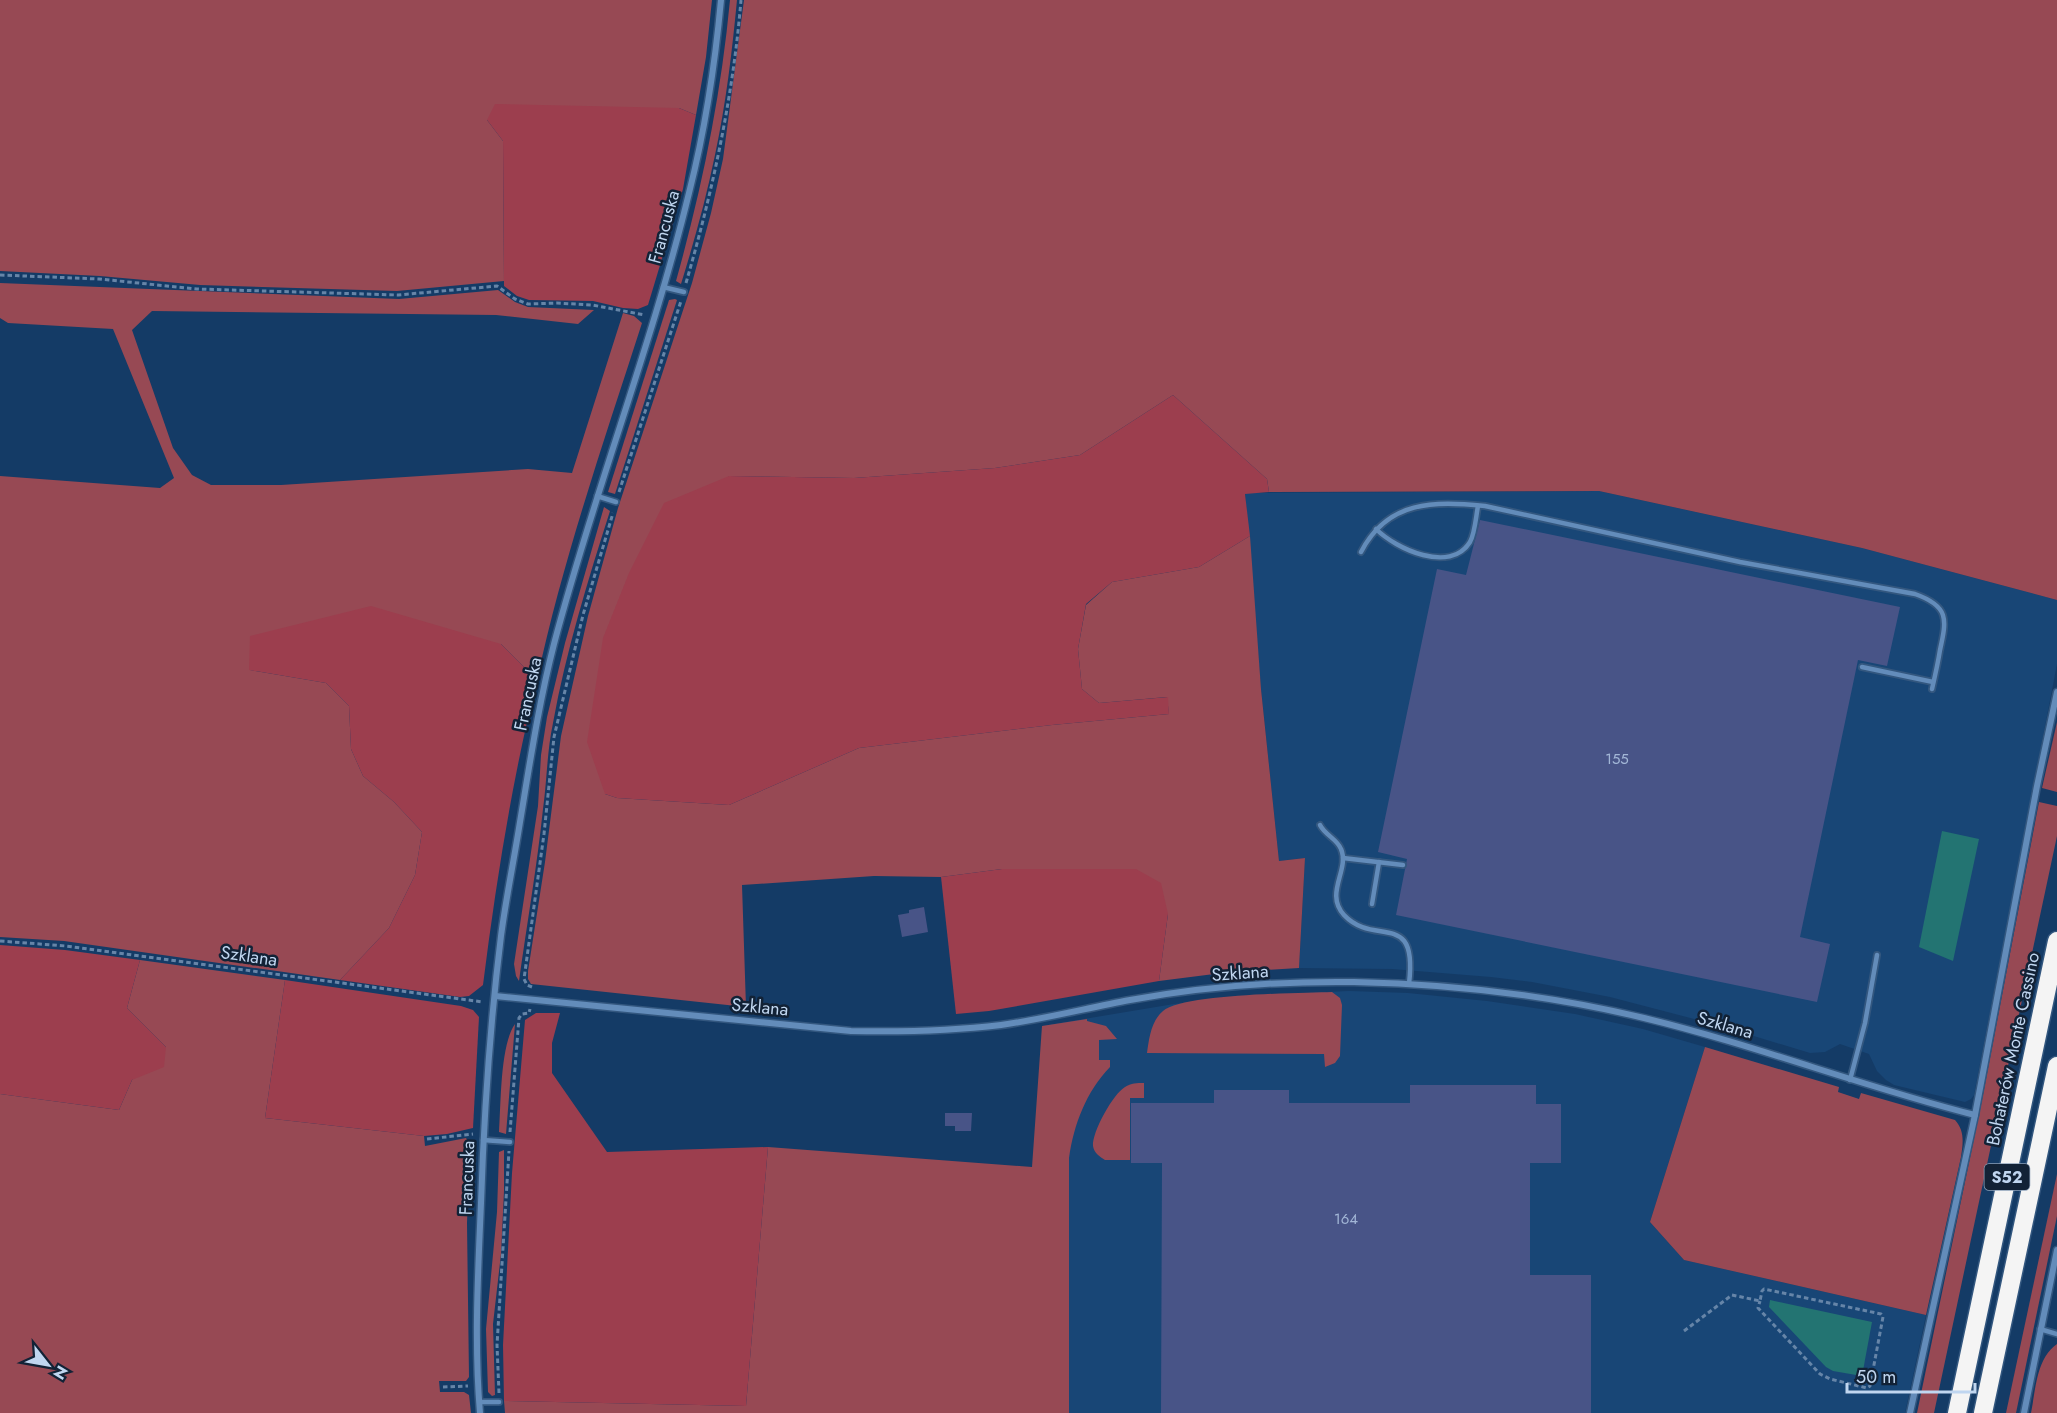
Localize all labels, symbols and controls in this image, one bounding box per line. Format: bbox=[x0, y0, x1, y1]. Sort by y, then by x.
street label: Francuska bbox=[642, 188, 686, 266]
street label: Francuska bbox=[508, 655, 548, 733]
house number: 155 bbox=[1605, 748, 1629, 770]
street label: Szklana bbox=[219, 939, 279, 973]
street label: Bohaterów Monte Cassino bbox=[1980, 950, 2046, 1148]
street label: Szklana bbox=[1211, 958, 1269, 988]
street label: Szklana bbox=[730, 992, 790, 1022]
street label: Szklana bbox=[1694, 1005, 1756, 1045]
street label: Francuska bbox=[453, 1140, 481, 1216]
road number: S52 bbox=[1984, 1164, 2030, 1190]
house number: 164 bbox=[1334, 1208, 1358, 1230]
north arrow bbox=[18, 1335, 78, 1395]
scale bar bbox=[1847, 1356, 1974, 1394]
text: N bbox=[47, 1361, 74, 1384]
text: 50 m bbox=[1856, 1364, 1896, 1390]

